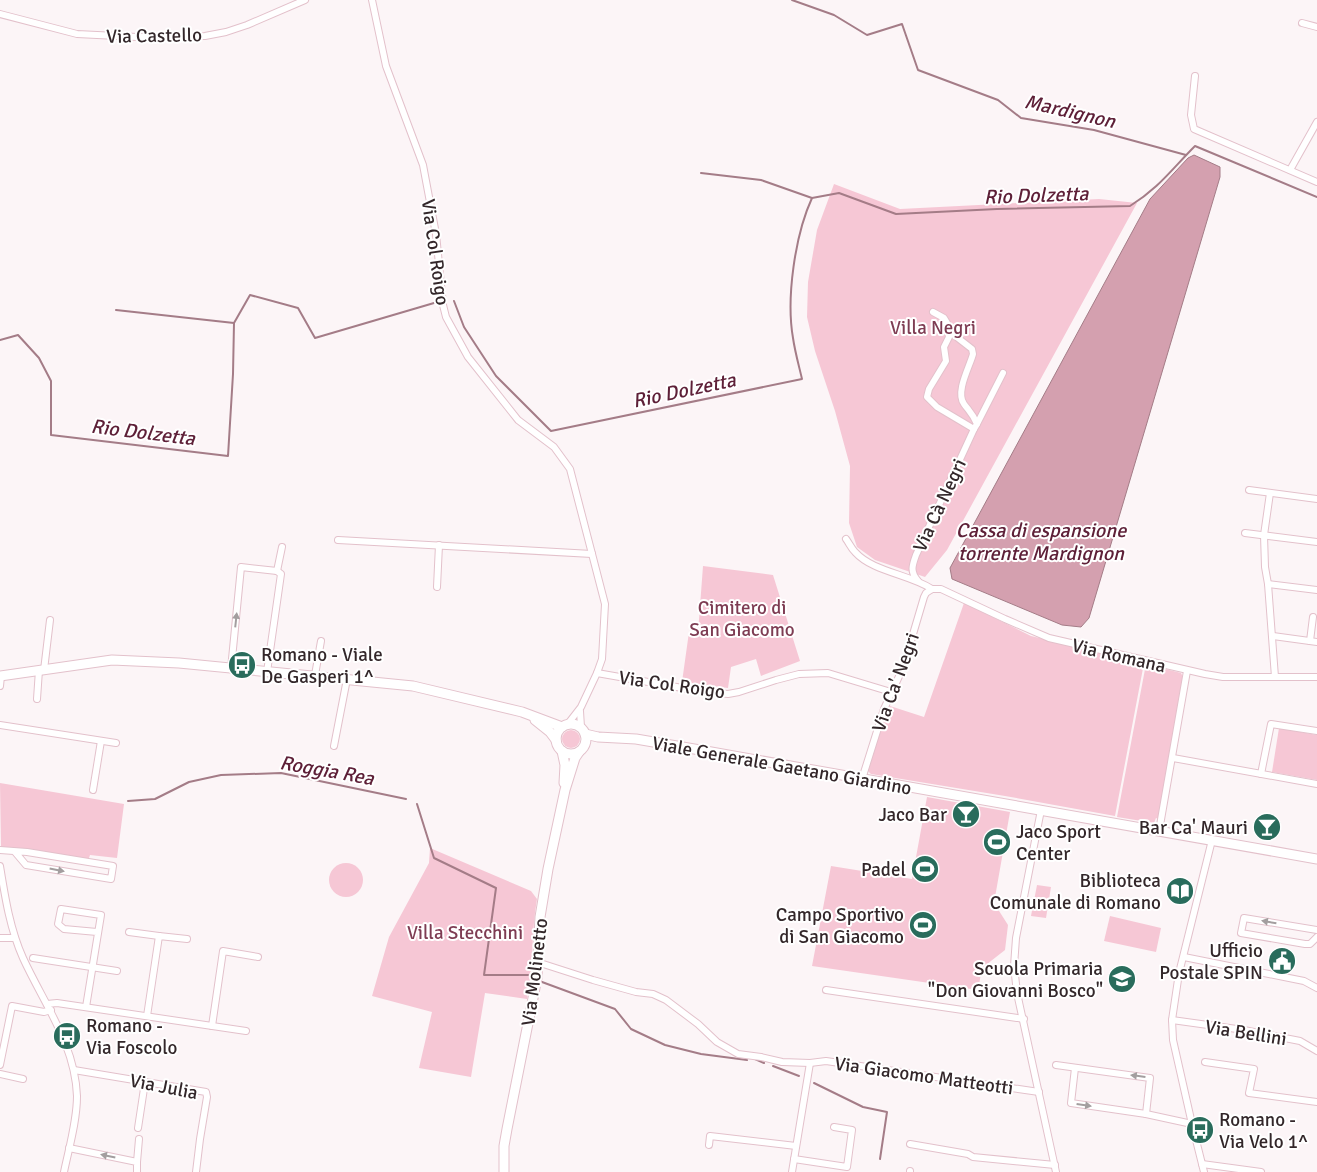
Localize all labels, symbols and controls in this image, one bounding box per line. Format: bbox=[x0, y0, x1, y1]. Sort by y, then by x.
street label: Via Castello bbox=[106, 23, 202, 49]
water label: Mardignon bbox=[1022, 89, 1119, 134]
water label: Rio Dolzetta bbox=[983, 181, 1090, 210]
street label: Via Col Roigo bbox=[416, 198, 454, 307]
park label: Villa Negri bbox=[890, 316, 976, 340]
water label: Rio Dolzetta bbox=[630, 367, 739, 414]
water label: Rio Dolzetta bbox=[90, 414, 197, 451]
street label: Via Cà Negri bbox=[908, 455, 972, 556]
water label: Cassa di espansione torrente Mardignon bbox=[956, 518, 1127, 566]
park label: Cimitero di San Giacomo bbox=[689, 596, 795, 642]
one-way arrow bbox=[232, 612, 240, 628]
street label: Via Ca' Negri bbox=[867, 629, 925, 735]
street label: Via Romana bbox=[1069, 634, 1168, 678]
place label: Romano - Viale De Gasperi 1^ bbox=[261, 643, 383, 689]
bus stop icon: Romano - Viale De Gasperi 1^ bbox=[227, 650, 257, 680]
street label: Via Col Roigo bbox=[617, 666, 727, 704]
street label: Viale Generale Gaetano Giardino bbox=[650, 731, 914, 801]
water label: Roggia Rea bbox=[278, 750, 377, 791]
bar icon: Jaco Bar bbox=[951, 799, 981, 829]
place label: Jaco Bar bbox=[878, 803, 947, 827]
bar icon: Bar Ca' Mauri bbox=[1252, 812, 1282, 842]
place label: Bar Ca' Mauri bbox=[1139, 816, 1248, 840]
place label: Jaco Sport Center bbox=[1016, 820, 1101, 866]
sports icon: Jaco Sport Center bbox=[982, 827, 1012, 857]
sports icon: Padel bbox=[910, 854, 940, 884]
place label: Padel bbox=[861, 858, 906, 882]
one-way arrow bbox=[50, 867, 66, 875]
place label: Biblioteca Comunale di Romano bbox=[990, 869, 1161, 915]
library icon: Biblioteca Comunale di Romano bbox=[1165, 876, 1195, 906]
place label: Campo Sportivo di San Giacomo bbox=[776, 903, 904, 949]
sports icon: Campo Sportivo di San Giacomo bbox=[908, 910, 938, 940]
street label: Via Molinetto bbox=[516, 917, 554, 1027]
one-way arrow bbox=[1261, 917, 1277, 925]
park label: Villa Stecchini bbox=[407, 921, 523, 945]
place label: Ufficio Postale SPIN bbox=[1159, 939, 1263, 985]
public building icon: Ufficio Postale SPIN bbox=[1267, 946, 1297, 976]
place label: Scuola Primaria "Don Giovanni Bosco" bbox=[928, 957, 1103, 1003]
school or university icon: Scuola Primaria "Don Giovanni Bosco" bbox=[1107, 964, 1137, 994]
place label: Romano - Via Foscolo bbox=[86, 1014, 178, 1060]
street label: Via Bellini bbox=[1203, 1015, 1288, 1051]
bus stop icon: Romano - Via Foscolo bbox=[52, 1021, 82, 1051]
street label: Via Giacomo Matteotti bbox=[833, 1052, 1015, 1100]
street label: Via Julia bbox=[128, 1069, 200, 1105]
one-way arrow bbox=[1130, 1072, 1146, 1080]
one-way arrow bbox=[1076, 1101, 1092, 1109]
place label: Romano - Via Velo 1^ bbox=[1219, 1108, 1308, 1154]
bus stop icon: Romano - Via Velo 1^ bbox=[1185, 1115, 1215, 1145]
one-way arrow bbox=[100, 1152, 115, 1160]

